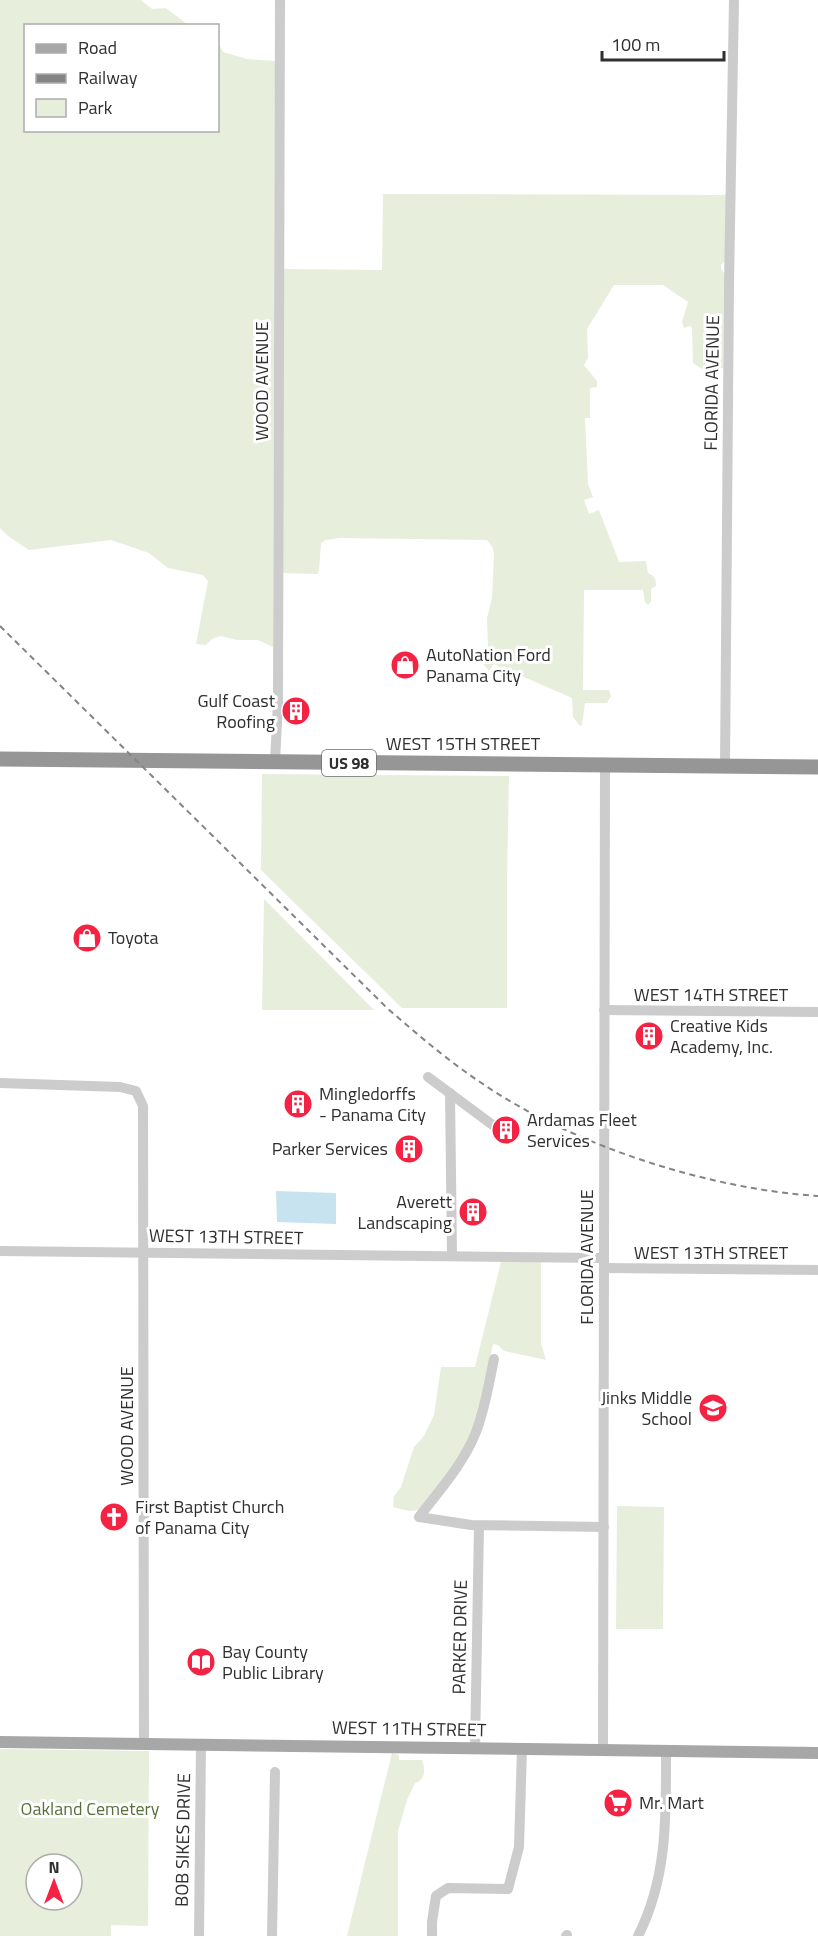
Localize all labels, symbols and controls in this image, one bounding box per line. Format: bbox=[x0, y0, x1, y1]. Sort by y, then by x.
legend bbox=[24, 24, 219, 132]
scale bar bbox=[602, 24, 724, 62]
text: 100 m bbox=[611, 31, 660, 58]
text: Road bbox=[78, 34, 117, 61]
text: Railway bbox=[78, 64, 138, 91]
text: Park bbox=[78, 94, 113, 121]
street label: FLORIDA AVENUE bbox=[697, 315, 726, 451]
street label: WOOD AVENUE bbox=[248, 321, 275, 441]
place label: AutoNation Ford Panama City bbox=[426, 641, 551, 689]
shop icon: AutoNation Ford Panama City bbox=[389, 649, 421, 681]
place label: Gulf Coast Roofing bbox=[197, 687, 276, 735]
building icon: Gulf Coast Roofing bbox=[280, 695, 312, 727]
street label: WEST 15TH STREET bbox=[386, 730, 541, 757]
road number: US 98 bbox=[322, 750, 376, 776]
shop icon: Toyota bbox=[71, 922, 103, 954]
place label: Toyota bbox=[108, 924, 158, 951]
street label: WEST 14TH STREET bbox=[634, 981, 789, 1008]
place label: Creative Kids Academy, Inc. bbox=[670, 1012, 773, 1060]
building icon: Creative Kids Academy, Inc. bbox=[633, 1020, 665, 1052]
place label: Mingledorffs - Panama City bbox=[319, 1080, 426, 1128]
building icon: Mingledorffs - Panama City bbox=[282, 1088, 314, 1120]
place label: Ardamas Fleet Services bbox=[527, 1106, 637, 1154]
building icon: Ardamas Fleet Services bbox=[490, 1114, 522, 1146]
building icon: Parker Services bbox=[393, 1133, 425, 1165]
place label: Parker Services bbox=[272, 1135, 388, 1162]
place label: Averett Landscaping bbox=[358, 1188, 453, 1236]
street label: FLORIDA AVENUE bbox=[573, 1189, 600, 1325]
building icon: Averett Landscaping bbox=[457, 1196, 489, 1228]
street label: WEST 13TH STREET bbox=[149, 1222, 304, 1251]
street label: WEST 13TH STREET bbox=[634, 1239, 789, 1266]
street label: WOOD AVENUE bbox=[113, 1366, 140, 1486]
place label: Jinks Middle School bbox=[601, 1384, 692, 1432]
school or university icon: Jinks Middle School bbox=[697, 1392, 729, 1424]
place label: First Baptist Church of Panama City bbox=[135, 1493, 284, 1541]
church icon: First Baptist Church of Panama City bbox=[98, 1501, 130, 1533]
street label: PARKER DRIVE bbox=[445, 1579, 474, 1695]
place label: Bay County Public Library bbox=[222, 1638, 324, 1686]
library icon: Bay County Public Library bbox=[185, 1646, 217, 1678]
street label: WEST 11TH STREET bbox=[332, 1714, 487, 1743]
street label: BOB SIKES DRIVE bbox=[168, 1773, 197, 1907]
supermarket icon: Mr. Mart bbox=[602, 1787, 634, 1819]
place label: Mr. Mart bbox=[639, 1789, 705, 1816]
park label: Oakland Cemetery bbox=[21, 1795, 160, 1822]
north arrow bbox=[24, 1852, 84, 1912]
text: N bbox=[48, 1855, 60, 1879]

